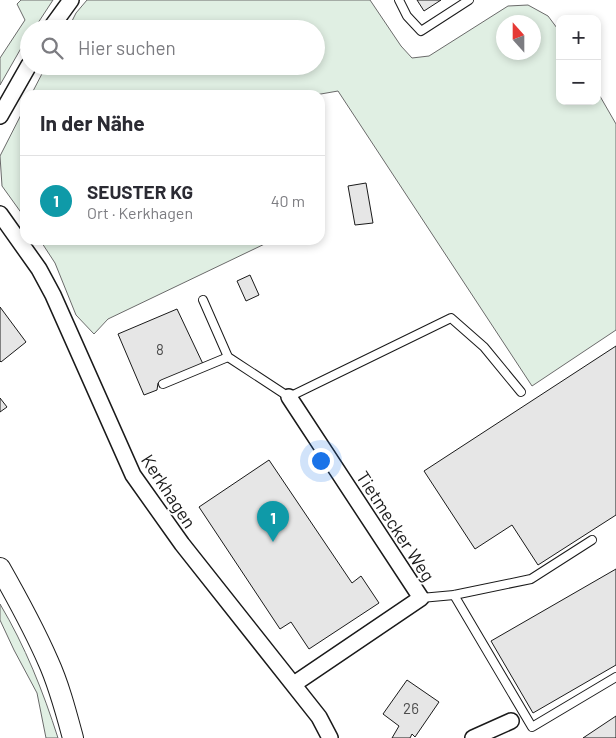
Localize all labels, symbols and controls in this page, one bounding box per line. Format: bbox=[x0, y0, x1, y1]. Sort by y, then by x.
north arrow bbox=[496, 15, 541, 60]
map controls bbox=[556, 15, 601, 105]
button: + bbox=[556, 15, 601, 60]
search box bbox=[20, 20, 325, 75]
icon: search bbox=[38, 34, 66, 62]
text: Hier suchen bbox=[78, 36, 176, 59]
button: − bbox=[556, 60, 601, 105]
text: In der Nähe bbox=[40, 110, 145, 135]
text: SEUSTER KG bbox=[87, 180, 193, 203]
text: 1 bbox=[53, 191, 59, 210]
text: 40 m bbox=[271, 191, 305, 210]
text: Ort · Kerkhagen bbox=[87, 203, 193, 222]
house number: 8 bbox=[156, 340, 164, 358]
your location bbox=[308, 448, 334, 474]
street label: Kerkhagen bbox=[137, 450, 201, 532]
street label: Tietmecker Weg bbox=[352, 467, 440, 585]
pin: 1 bbox=[257, 501, 289, 542]
house number: 26 bbox=[403, 699, 419, 717]

